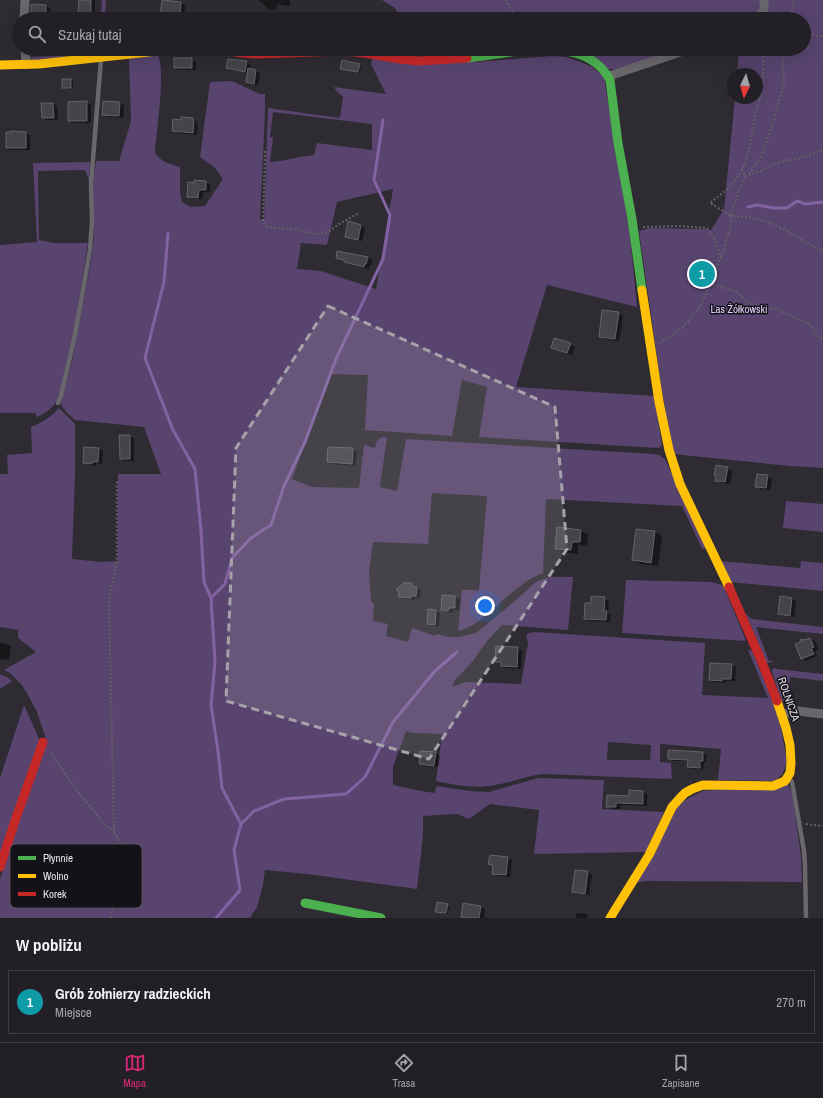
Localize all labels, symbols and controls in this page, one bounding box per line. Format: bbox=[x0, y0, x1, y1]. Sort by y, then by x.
search box bbox=[12, 12, 811, 56]
icon: search bbox=[26, 23, 48, 45]
text: Szukaj tutaj bbox=[58, 24, 122, 45]
north arrow bbox=[727, 68, 763, 104]
pin: 1 bbox=[689, 259, 715, 289]
park label: Las Żółkowski bbox=[710, 302, 768, 316]
your location bbox=[475, 596, 495, 616]
street label: ROLNICZA bbox=[775, 675, 803, 724]
legend bbox=[10, 844, 142, 908]
text: Płynnie bbox=[43, 851, 73, 865]
text: Wolno bbox=[43, 869, 68, 883]
text: Korek bbox=[43, 887, 67, 901]
text: W pobliżu bbox=[16, 933, 82, 956]
text: Grób żołnierzy radzieckich bbox=[55, 983, 211, 1004]
text: 1 bbox=[27, 994, 33, 1011]
text: 270 m bbox=[776, 994, 806, 1011]
text: Miejsce bbox=[55, 1004, 92, 1021]
tab: Mapa bbox=[123, 1052, 146, 1090]
tab: Trasa bbox=[393, 1052, 415, 1090]
tab: Zapisane bbox=[662, 1052, 700, 1090]

